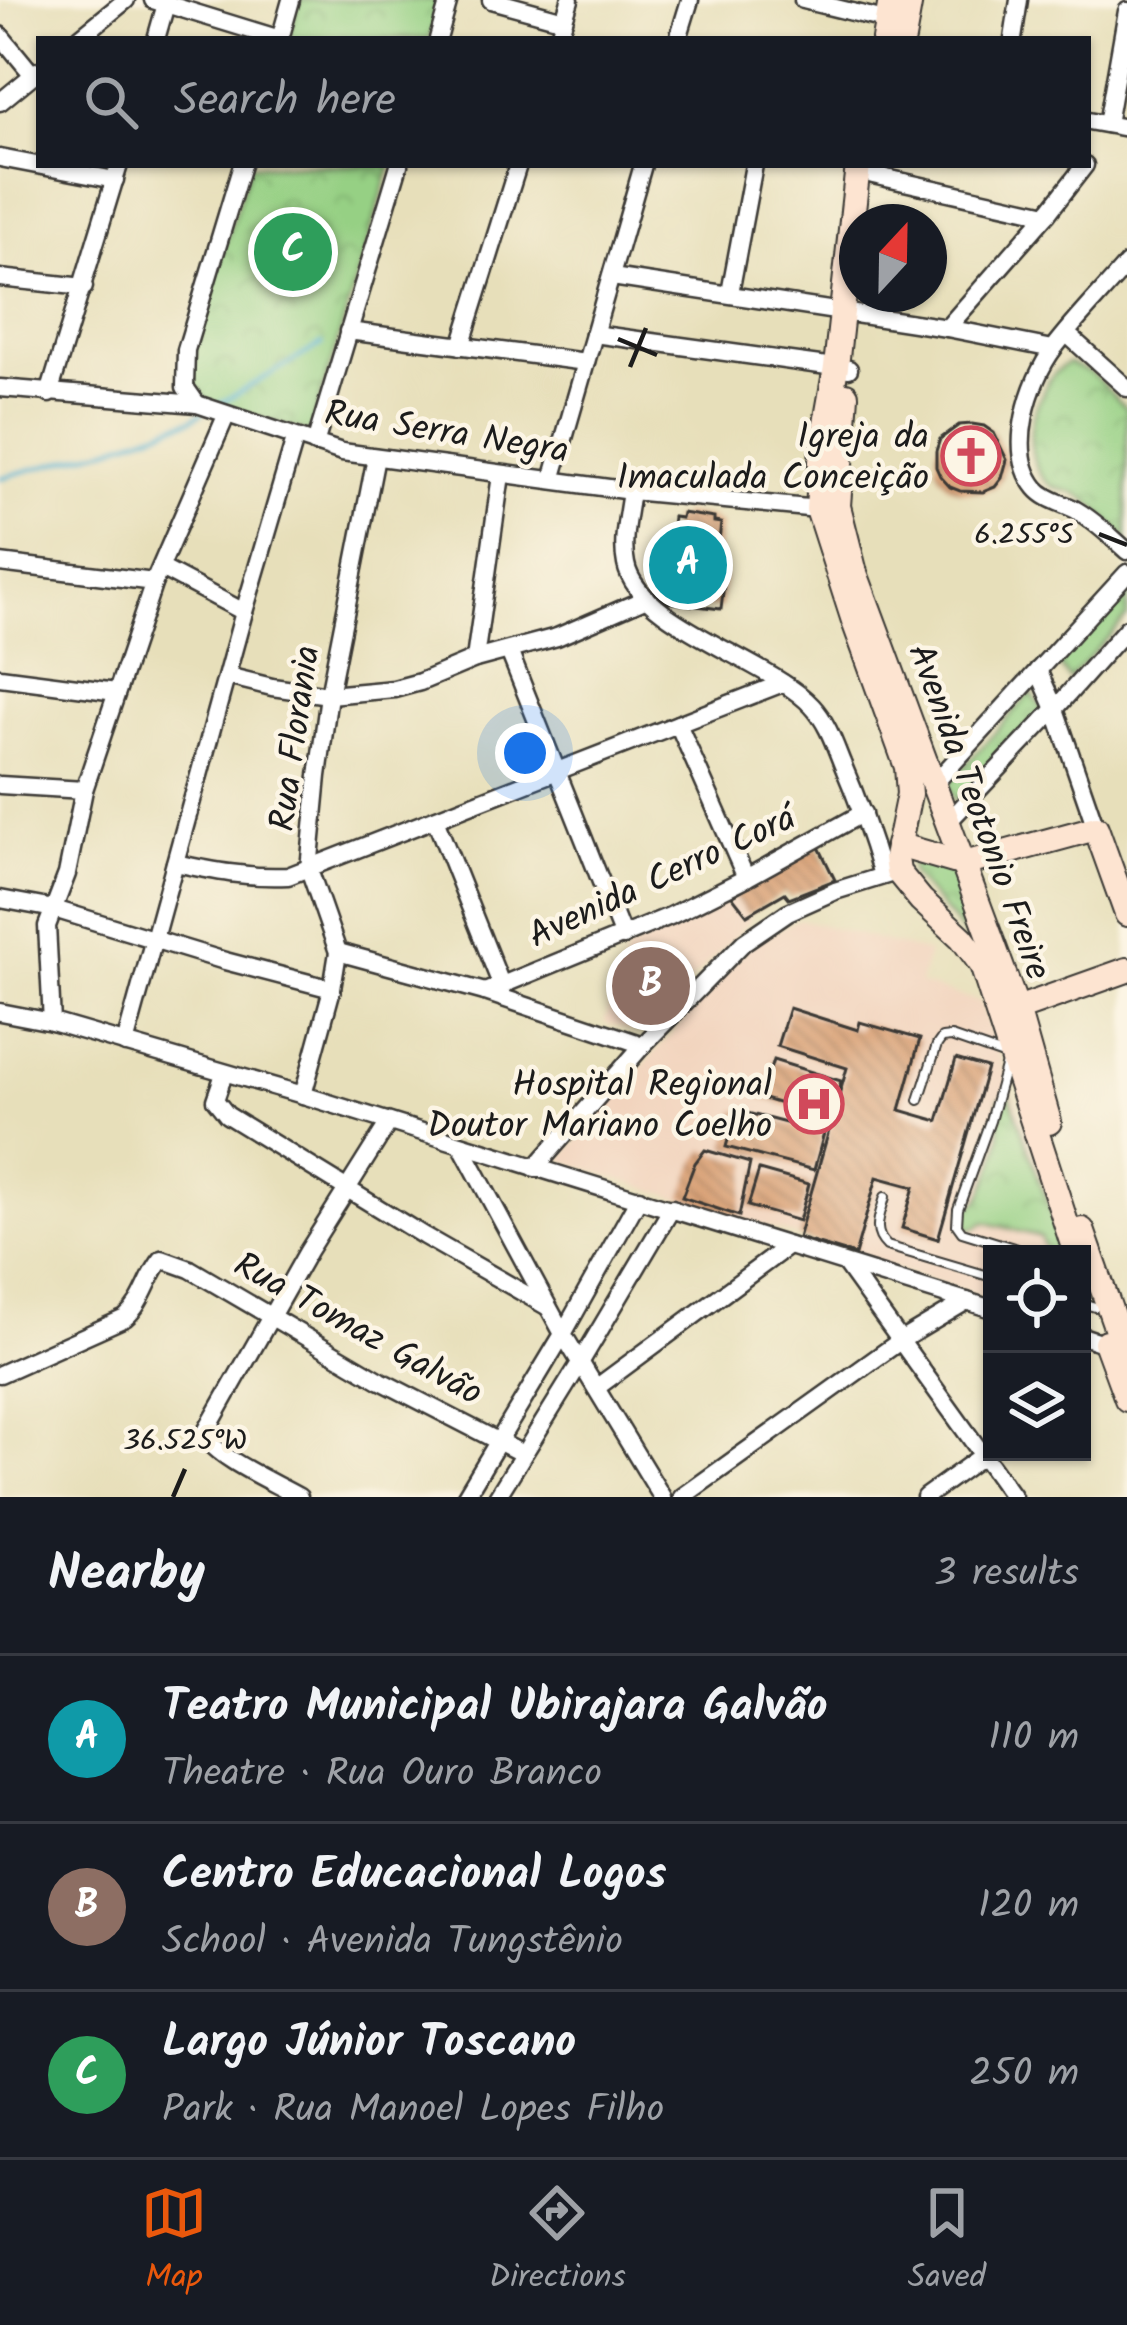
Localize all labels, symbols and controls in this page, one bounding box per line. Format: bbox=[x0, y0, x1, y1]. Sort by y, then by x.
search box bbox=[36, 36, 1091, 168]
text: Search here bbox=[174, 66, 396, 138]
icon: search bbox=[78, 69, 144, 135]
north arrow bbox=[839, 204, 947, 312]
pin: C bbox=[254, 207, 332, 297]
street label: Rua Serra Negra bbox=[320, 386, 573, 481]
place label: Igreja da Imaculada Conceição bbox=[617, 410, 929, 508]
church icon: Igreja da Imaculada Conceição bbox=[940, 425, 1002, 487]
text: 6.255°S bbox=[974, 512, 1074, 560]
pin: A bbox=[649, 520, 727, 610]
street label: Avenida Teotonio Freire bbox=[890, 636, 1065, 988]
street label: Rua Florania bbox=[255, 642, 338, 835]
your location bbox=[495, 723, 555, 783]
street label: Avenida Cerro Corá bbox=[519, 790, 808, 965]
pin: B bbox=[612, 941, 690, 1031]
place label: Hospital Regional Doutor Mariano Coelho bbox=[427, 1058, 772, 1156]
hospital icon: Hospital Regional Doutor Mariano Coelho bbox=[783, 1073, 845, 1135]
street label: Rua Tomaz Galvão bbox=[222, 1238, 492, 1422]
map controls bbox=[983, 1245, 1091, 1461]
button: locate bbox=[983, 1245, 1091, 1353]
button: layers bbox=[983, 1353, 1091, 1461]
text: 36.525°W bbox=[123, 1418, 247, 1466]
text: Nearby bbox=[48, 1535, 205, 1616]
text: 3 results bbox=[934, 1544, 1079, 1606]
text: Teatro Municipal Ubirajara Galvão bbox=[162, 1672, 828, 1744]
text: A bbox=[75, 1708, 99, 1770]
text: 110 m bbox=[988, 1708, 1079, 1770]
text: Theatre · Rua Ouro Branco bbox=[162, 1744, 602, 1806]
text: Centro Educacional Logos bbox=[162, 1840, 667, 1912]
text: B bbox=[75, 1876, 99, 1938]
text: 120 m bbox=[978, 1876, 1079, 1938]
text: School · Avenida Tungstênio bbox=[162, 1912, 623, 1974]
text: Largo Júnior Toscano bbox=[162, 2008, 576, 2080]
text: C bbox=[75, 2044, 99, 2106]
text: 250 m bbox=[969, 2044, 1079, 2106]
text: Park · Rua Manoel Lopes Filho bbox=[162, 2080, 664, 2142]
tab: Map bbox=[141, 2180, 207, 2305]
tab: Directions bbox=[489, 2180, 626, 2305]
tab: Saved bbox=[908, 2180, 986, 2305]

